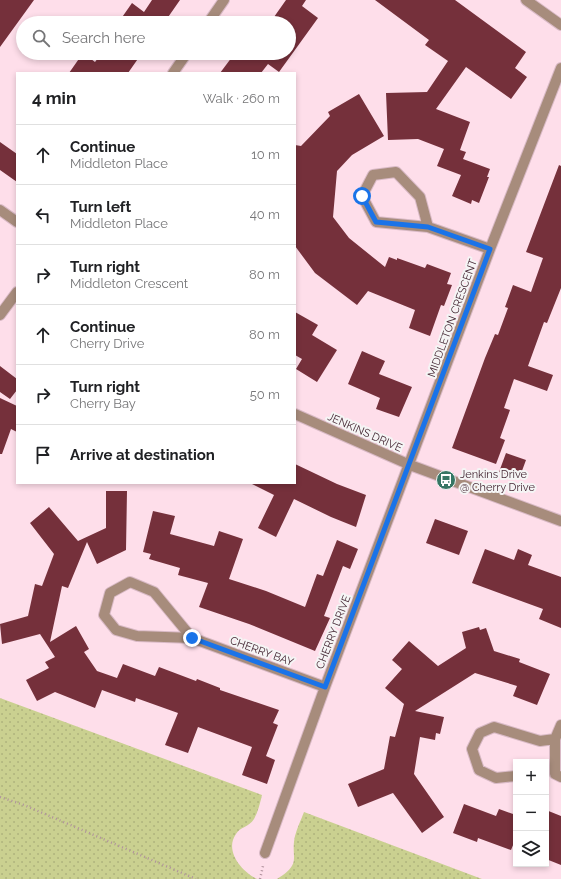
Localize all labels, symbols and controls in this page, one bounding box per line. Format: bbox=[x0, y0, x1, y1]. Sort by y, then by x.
search box bbox=[16, 16, 296, 60]
icon: search bbox=[30, 27, 52, 49]
text: Search here bbox=[62, 29, 145, 47]
text: 4 min bbox=[32, 88, 76, 108]
text: Walk · 260 m bbox=[203, 91, 280, 106]
text: Continue bbox=[70, 138, 135, 156]
icon: ahead bbox=[32, 144, 54, 166]
text: 10 m bbox=[251, 147, 280, 162]
text: Middleton Place bbox=[70, 156, 168, 171]
route start bbox=[353, 187, 371, 205]
text: Turn left bbox=[70, 198, 131, 216]
icon: left bbox=[32, 204, 54, 226]
text: 40 m bbox=[250, 207, 280, 222]
text: Middleton Place bbox=[70, 216, 168, 231]
street label: MIDDLETON CRESCENT bbox=[425, 257, 480, 379]
text: Turn right bbox=[70, 258, 140, 276]
icon: right bbox=[32, 264, 54, 286]
text: 80 m bbox=[249, 267, 280, 282]
text: Middleton Crescent bbox=[70, 276, 188, 291]
text: Continue bbox=[70, 318, 135, 336]
icon: ahead bbox=[32, 324, 54, 346]
text: 80 m bbox=[249, 327, 280, 342]
text: Cherry Drive bbox=[70, 336, 144, 351]
text: Turn right bbox=[70, 378, 140, 396]
icon: right bbox=[32, 384, 54, 406]
text: 50 m bbox=[250, 387, 280, 402]
text: Cherry Bay bbox=[70, 396, 136, 411]
street label: JENKINS DRIVE bbox=[326, 410, 404, 455]
icon: arrive bbox=[32, 444, 54, 466]
text: Arrive at destination bbox=[70, 446, 215, 464]
place label: Jenkins Drive @ Cherry Drive bbox=[460, 468, 535, 494]
bus stop icon: Jenkins Drive @ Cherry Drive bbox=[435, 469, 457, 491]
street label: CHERRY DRIVE bbox=[313, 593, 354, 671]
route end bbox=[183, 629, 201, 647]
street label: CHERRY BAY bbox=[228, 634, 295, 669]
map controls bbox=[513, 759, 549, 867]
button: + bbox=[513, 759, 549, 795]
button: − bbox=[513, 795, 549, 831]
button: layers bbox=[513, 831, 549, 867]

